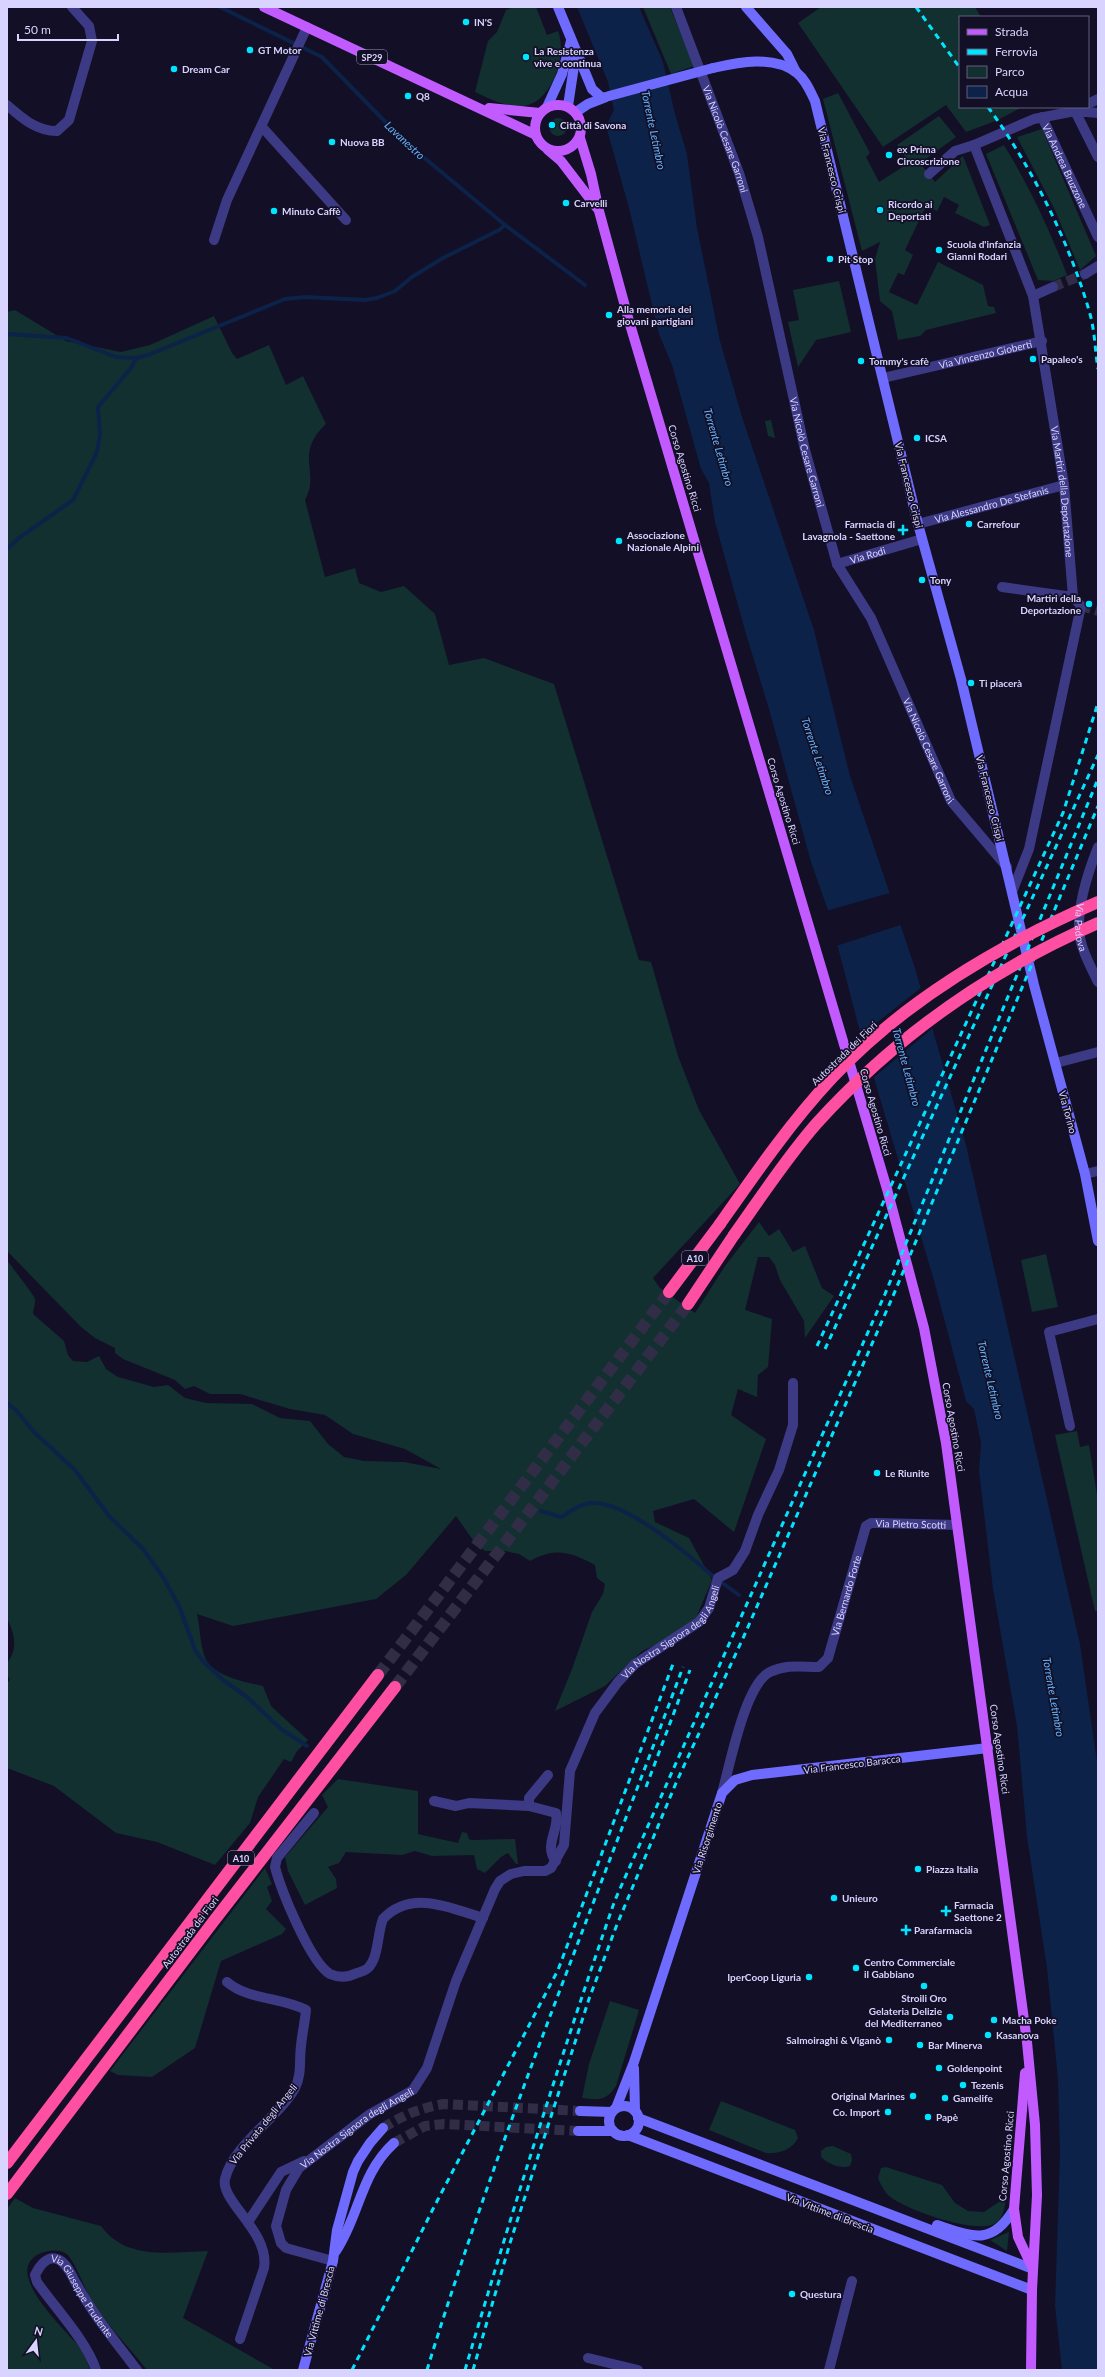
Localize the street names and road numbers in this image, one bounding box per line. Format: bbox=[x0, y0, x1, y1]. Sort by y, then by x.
road number: SP29 bbox=[357, 50, 387, 64]
street label: Via Nicolò Cesare Garroni bbox=[700, 84, 750, 194]
street label: Via Andrea Bruzzone bbox=[1040, 122, 1090, 210]
street label: Via Francesco Crispi bbox=[815, 126, 849, 214]
street label: Via Vincenzo Gioberti bbox=[937, 338, 1033, 371]
street label: Via Nicolò Cesare Garroni bbox=[788, 396, 827, 509]
street label: Corso Agostino Ricci bbox=[666, 423, 704, 513]
street label: Via Martiri della Deportazione bbox=[1048, 425, 1076, 558]
street label: Via Francesco Crispi bbox=[892, 441, 926, 529]
street label: Via Alessandro De Stefanis bbox=[933, 483, 1050, 525]
street label: Via Rodi bbox=[849, 544, 887, 566]
street label: Via Nicolò Cesare Garroni bbox=[901, 696, 956, 806]
street label: Via Francesco Crispi bbox=[973, 754, 1007, 842]
street label: Corso Agostino Ricci bbox=[765, 756, 803, 846]
street label: Via Padova bbox=[1073, 902, 1089, 953]
street label: Autostrada dei Fiori bbox=[809, 1019, 879, 1087]
street label: Corso Agostino Ricci bbox=[858, 1067, 894, 1157]
street label: Via Torino bbox=[1057, 1089, 1080, 1135]
road number: A10 bbox=[682, 1251, 708, 1265]
street label: Corso Agostino Ricci bbox=[940, 1381, 968, 1473]
street label: Via Pietro Scotti bbox=[875, 1517, 946, 1531]
street label: Via Bernardo Forte bbox=[829, 1554, 863, 1637]
street label: Via Nostra Signora degli Angeli bbox=[618, 1584, 721, 1681]
street label: Corso Agostino Ricci bbox=[988, 1703, 1012, 1795]
street label: Via Francesco Baracca bbox=[803, 1752, 901, 1776]
street label: Via Risorgimento bbox=[690, 1800, 724, 1875]
road number: A10 bbox=[228, 1851, 254, 1865]
street label: Autostrada dei Fiori bbox=[159, 1894, 221, 1970]
street label: Via Privata degli Angeli bbox=[227, 2081, 299, 2167]
street label: Via Nostra Signora degli Angeli bbox=[298, 2085, 416, 2171]
street label: Corso Agostino Ricci bbox=[996, 2110, 1016, 2202]
street label: Via Vittime di Brescia bbox=[784, 2191, 876, 2235]
street label: Via Giuseppe Prudente bbox=[50, 2252, 116, 2340]
street label: Via Vittime di Brescia bbox=[301, 2265, 337, 2357]

